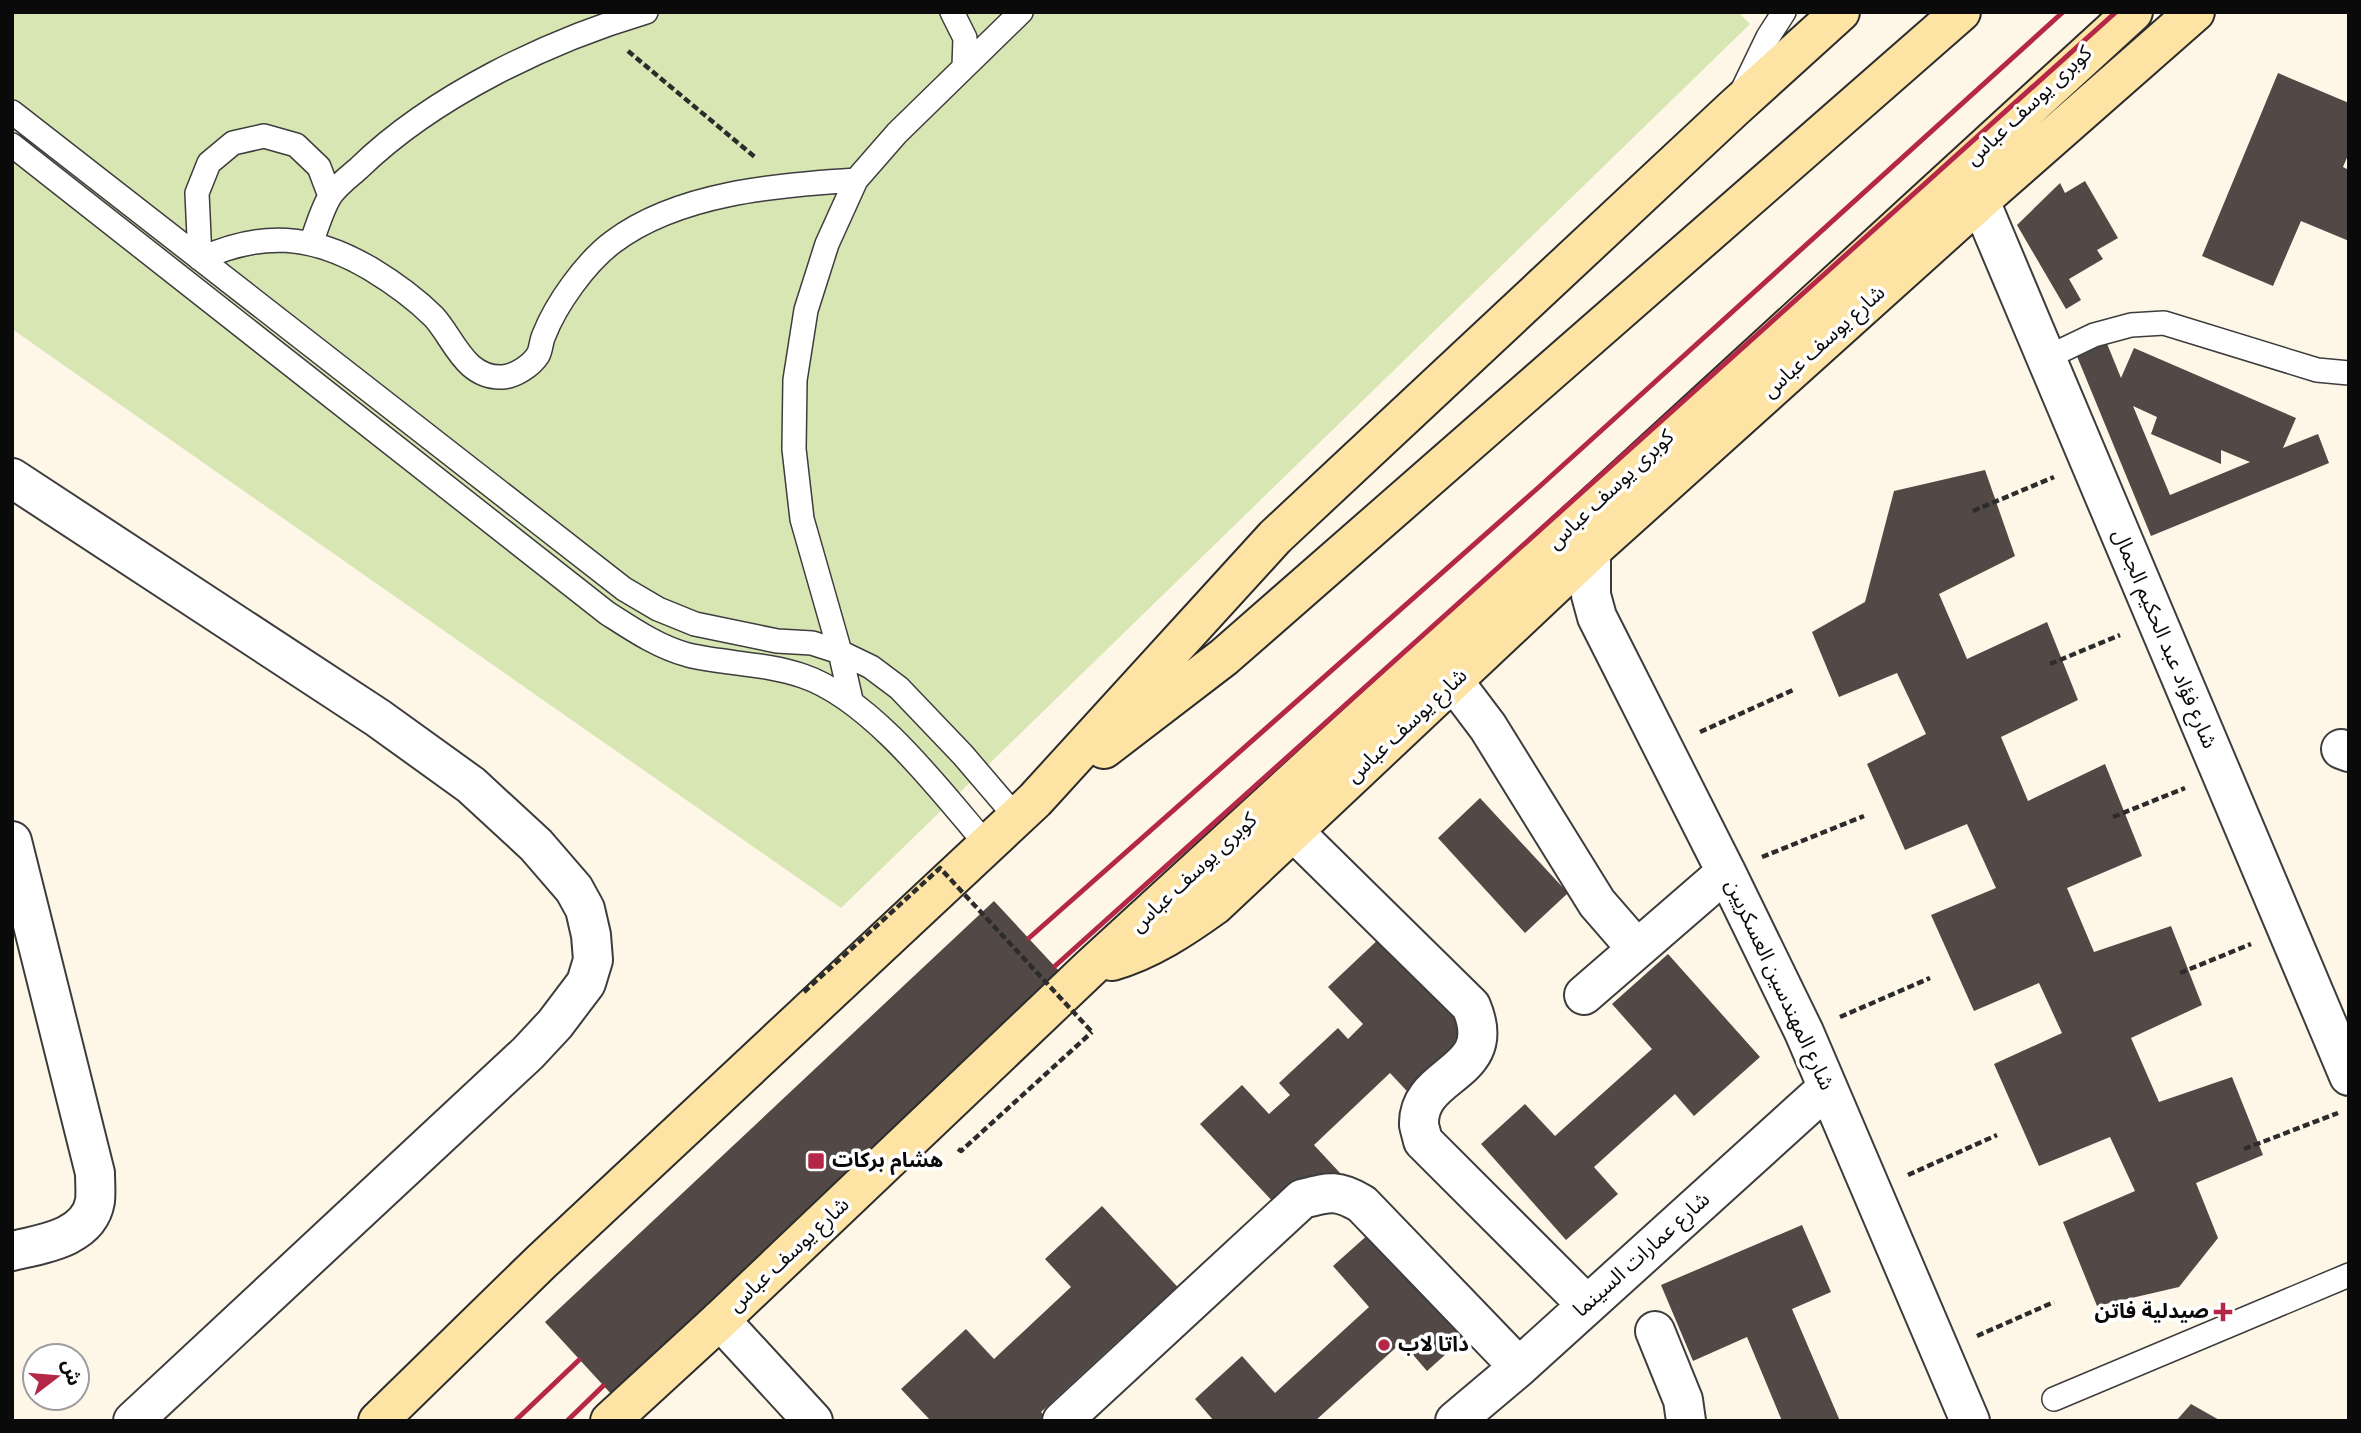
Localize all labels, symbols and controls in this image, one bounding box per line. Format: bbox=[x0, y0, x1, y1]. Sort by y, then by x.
street label: كوبرى يوسف عباس bbox=[1958, 38, 2100, 174]
street label: شارع يوسف عباس bbox=[1755, 278, 1893, 406]
street label: كوبرى يوسف عباس bbox=[1540, 422, 1682, 558]
street label: شارع فؤاد عبد الحكيم الجمال bbox=[2103, 524, 2225, 754]
street label: شارع يوسف عباس bbox=[1339, 661, 1475, 791]
street label: كوبرى يوسف عباس bbox=[1123, 805, 1265, 941]
street label: شارع المهندسين العسكريين bbox=[1716, 874, 1842, 1096]
place label: هشام بركات bbox=[832, 1145, 943, 1177]
marker: هشام بركات bbox=[806, 1151, 826, 1171]
street label: شارع عمارات السينما bbox=[1566, 1185, 1718, 1325]
street label: شارع يوسف عباس bbox=[721, 1190, 857, 1320]
place label: صيدلية فاتن bbox=[2094, 1296, 2209, 1328]
marker: صيدلية فاتن bbox=[2215, 1304, 2231, 1320]
place label: داتا لاب bbox=[1398, 1329, 1469, 1361]
marker: داتا لاب bbox=[1376, 1337, 1392, 1353]
north arrow bbox=[21, 1342, 91, 1412]
text: ش bbox=[53, 1356, 88, 1389]

